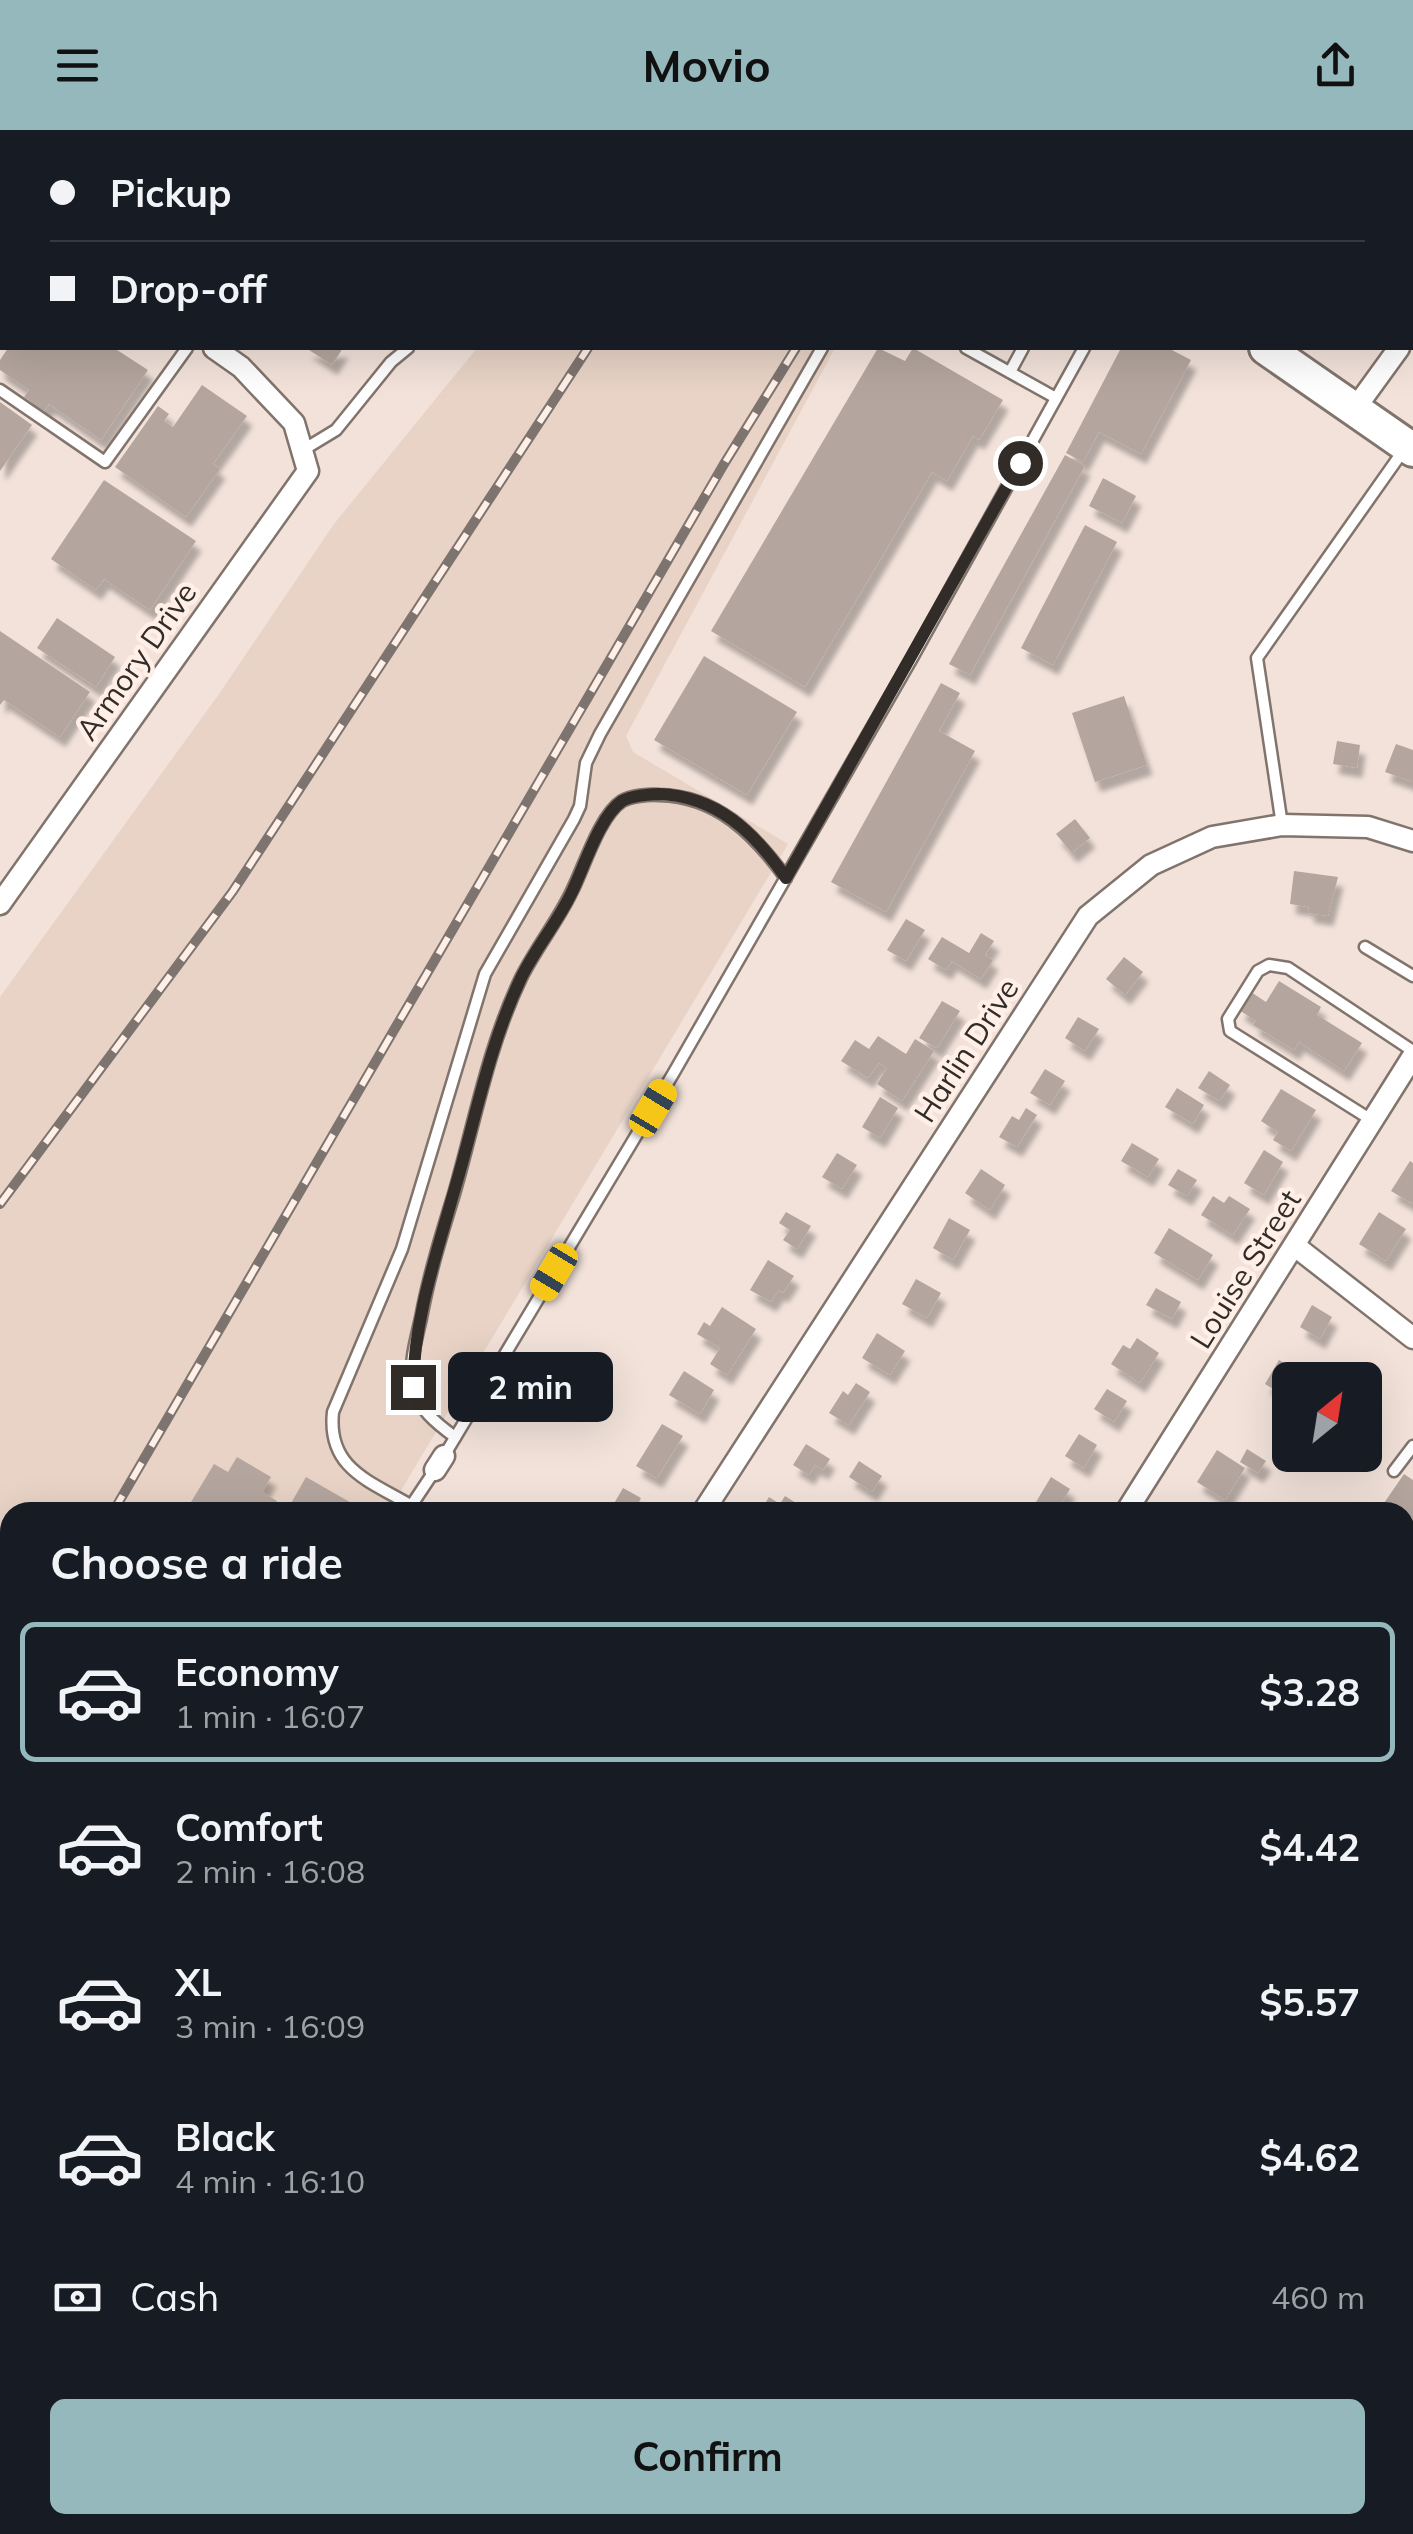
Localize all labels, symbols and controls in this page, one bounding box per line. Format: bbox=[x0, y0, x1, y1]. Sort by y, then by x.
text: Movio bbox=[642, 37, 771, 93]
icon: menu bbox=[50, 38, 105, 93]
icon: share bbox=[1308, 38, 1363, 93]
text: Pickup bbox=[110, 169, 232, 217]
text: Drop-off bbox=[110, 265, 267, 313]
route start bbox=[998, 441, 1043, 486]
street label: Armory Drive bbox=[68, 575, 204, 747]
street label: Harlin Drive bbox=[905, 971, 1027, 1129]
car bbox=[625, 1075, 681, 1141]
street label: Louise Street bbox=[1181, 1183, 1309, 1355]
car bbox=[526, 1239, 582, 1305]
callout: 2 min bbox=[448, 1352, 613, 1422]
north arrow bbox=[1272, 1362, 1382, 1472]
map controls bbox=[1272, 1362, 1382, 1472]
route end bbox=[391, 1365, 436, 1410]
text: 2 min bbox=[488, 1367, 573, 1407]
text: Choose a ride bbox=[50, 1534, 343, 1590]
icon: car bbox=[55, 1647, 145, 1737]
text: Economy bbox=[175, 1648, 339, 1696]
text: $3.28 bbox=[1259, 1668, 1360, 1716]
text: 1 min · 16:07 bbox=[175, 1696, 365, 1736]
icon: car bbox=[55, 1802, 145, 1892]
text: Comfort bbox=[175, 1803, 323, 1851]
text: $4.42 bbox=[1259, 1823, 1360, 1871]
text: 2 min · 16:08 bbox=[175, 1851, 365, 1891]
icon: car bbox=[55, 1957, 145, 2047]
text: XL bbox=[175, 1958, 222, 2006]
text: $5.57 bbox=[1259, 1978, 1360, 2026]
text: 3 min · 16:09 bbox=[175, 2006, 365, 2046]
icon: car bbox=[55, 2112, 145, 2202]
text: Black bbox=[175, 2113, 275, 2161]
text: $4.62 bbox=[1259, 2133, 1360, 2181]
text: 4 min · 16:10 bbox=[175, 2161, 365, 2201]
icon: cash bbox=[50, 2270, 105, 2325]
text: Cash bbox=[130, 2273, 219, 2321]
text: 460 m bbox=[1271, 2277, 1365, 2317]
button: Confirm bbox=[50, 2399, 1365, 2514]

